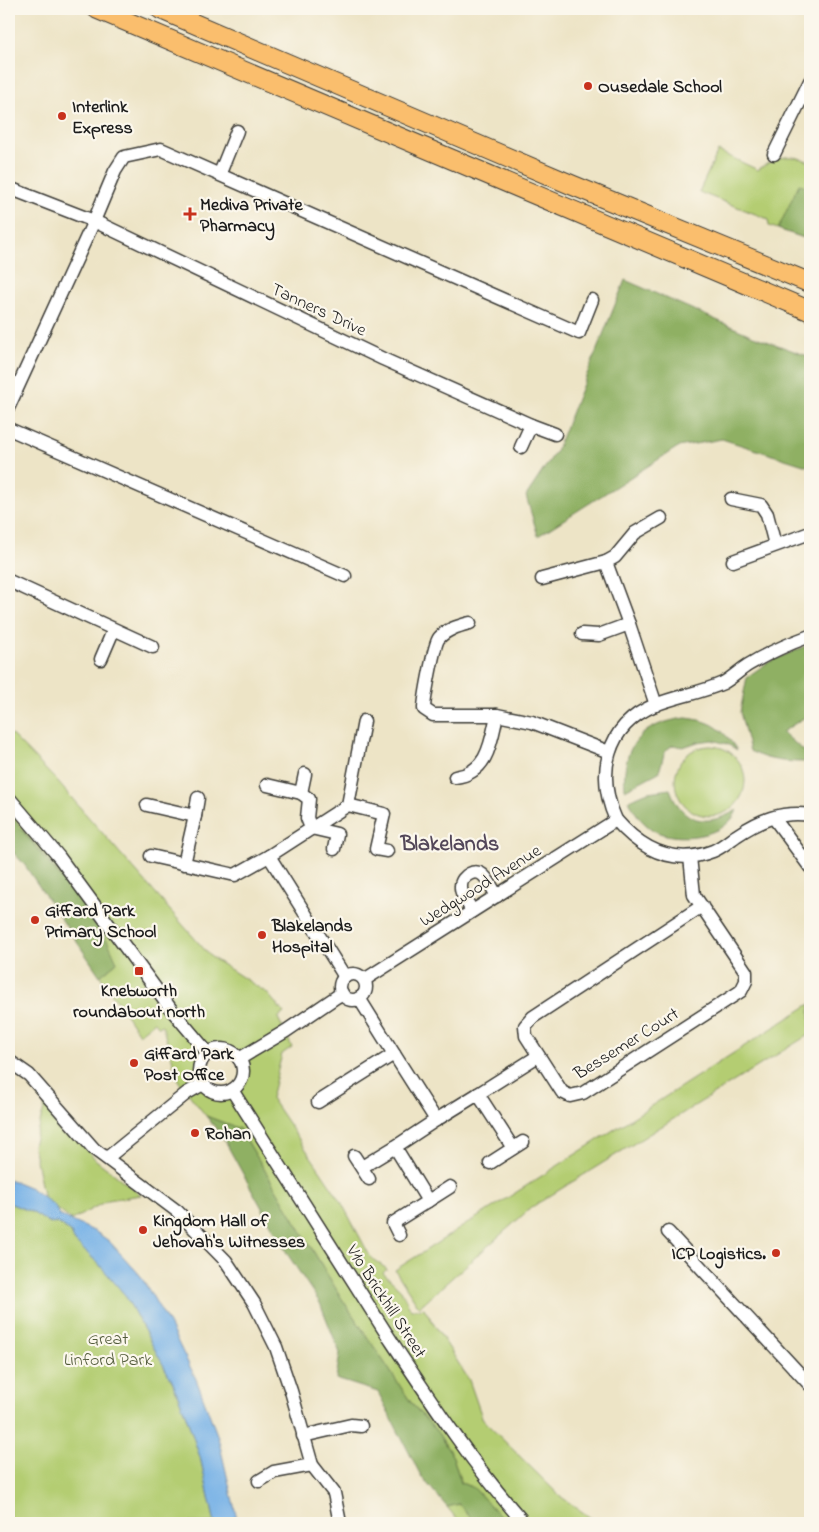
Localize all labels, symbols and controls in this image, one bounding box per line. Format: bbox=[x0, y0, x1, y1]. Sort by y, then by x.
place label: Ousedale School bbox=[598, 75, 722, 101]
marker: Ousedale School bbox=[582, 80, 594, 92]
place label: Interlink Express bbox=[72, 95, 133, 142]
marker: Interlink Express bbox=[56, 110, 68, 122]
place label: Mediva Private Pharmacy bbox=[200, 193, 303, 241]
marker: Mediva Private Pharmacy bbox=[184, 208, 196, 220]
street label: Tanners Drive bbox=[266, 277, 371, 345]
district label: Blakelands bbox=[400, 829, 499, 861]
street label: Wedgwood Avenue bbox=[415, 838, 548, 935]
place label: Giffard Park Primary School bbox=[45, 899, 156, 947]
marker: Giffard Park Primary School bbox=[29, 914, 41, 926]
place label: Blakelands Hospital bbox=[271, 914, 353, 961]
marker: Blakelands Hospital bbox=[256, 929, 268, 941]
marker: Knebworth roundabout north bbox=[133, 965, 145, 977]
place label: Knebworth roundabout north bbox=[73, 979, 205, 1026]
street label: Bessemer Court bbox=[569, 1002, 685, 1088]
place label: Giffard Park Post Office bbox=[144, 1042, 235, 1089]
marker: Giffard Park Post Office bbox=[128, 1057, 140, 1069]
place label: Rohan bbox=[205, 1122, 251, 1148]
marker: Rohan bbox=[189, 1127, 201, 1139]
place label: Kingdom Hall of Jehovah's Witnesses bbox=[153, 1209, 305, 1256]
marker: Kingdom Hall of Jehovah's Witnesses bbox=[137, 1224, 149, 1236]
street label: V10 Brickhill Street bbox=[338, 1239, 432, 1364]
place label: ICP Logistics. bbox=[671, 1242, 766, 1269]
marker: ICP Logistics. bbox=[770, 1247, 782, 1259]
park label: Great Linford Park bbox=[64, 1327, 152, 1374]

